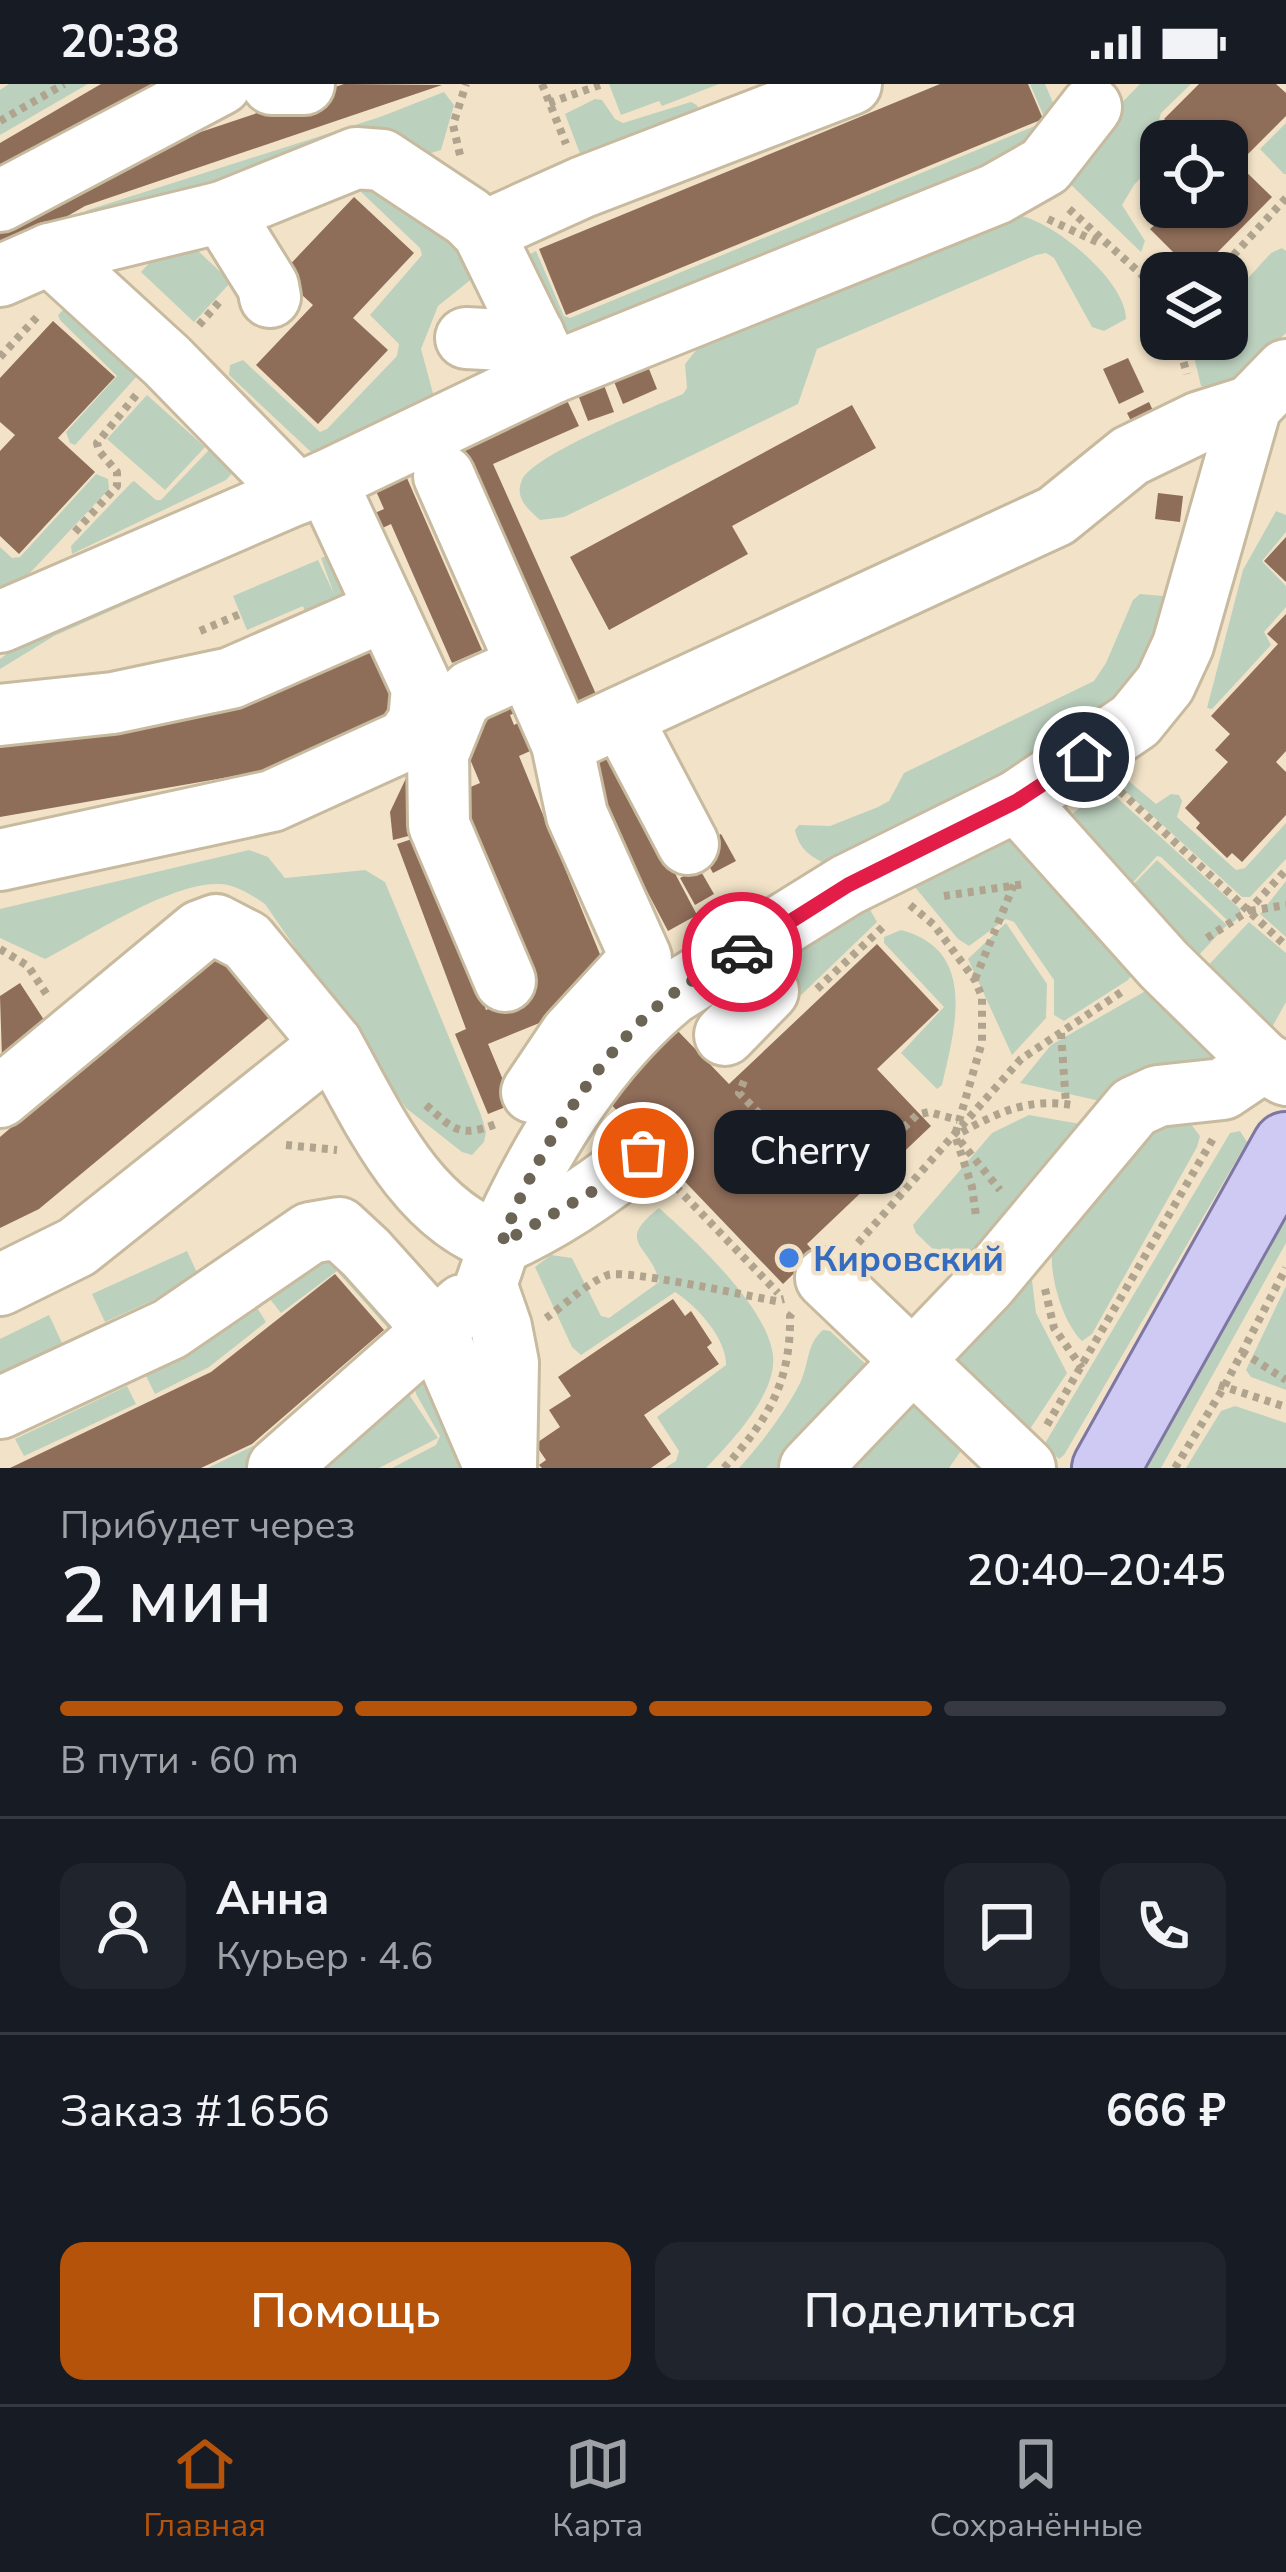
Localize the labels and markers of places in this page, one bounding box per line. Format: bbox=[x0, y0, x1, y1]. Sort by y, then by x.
pin bbox=[1033, 706, 1135, 808]
pin bbox=[592, 1102, 694, 1204]
callout: Cherry bbox=[715, 1111, 907, 1195]
place label: Кировский bbox=[813, 1235, 1004, 1284]
marker: Кировский bbox=[776, 1245, 802, 1271]

